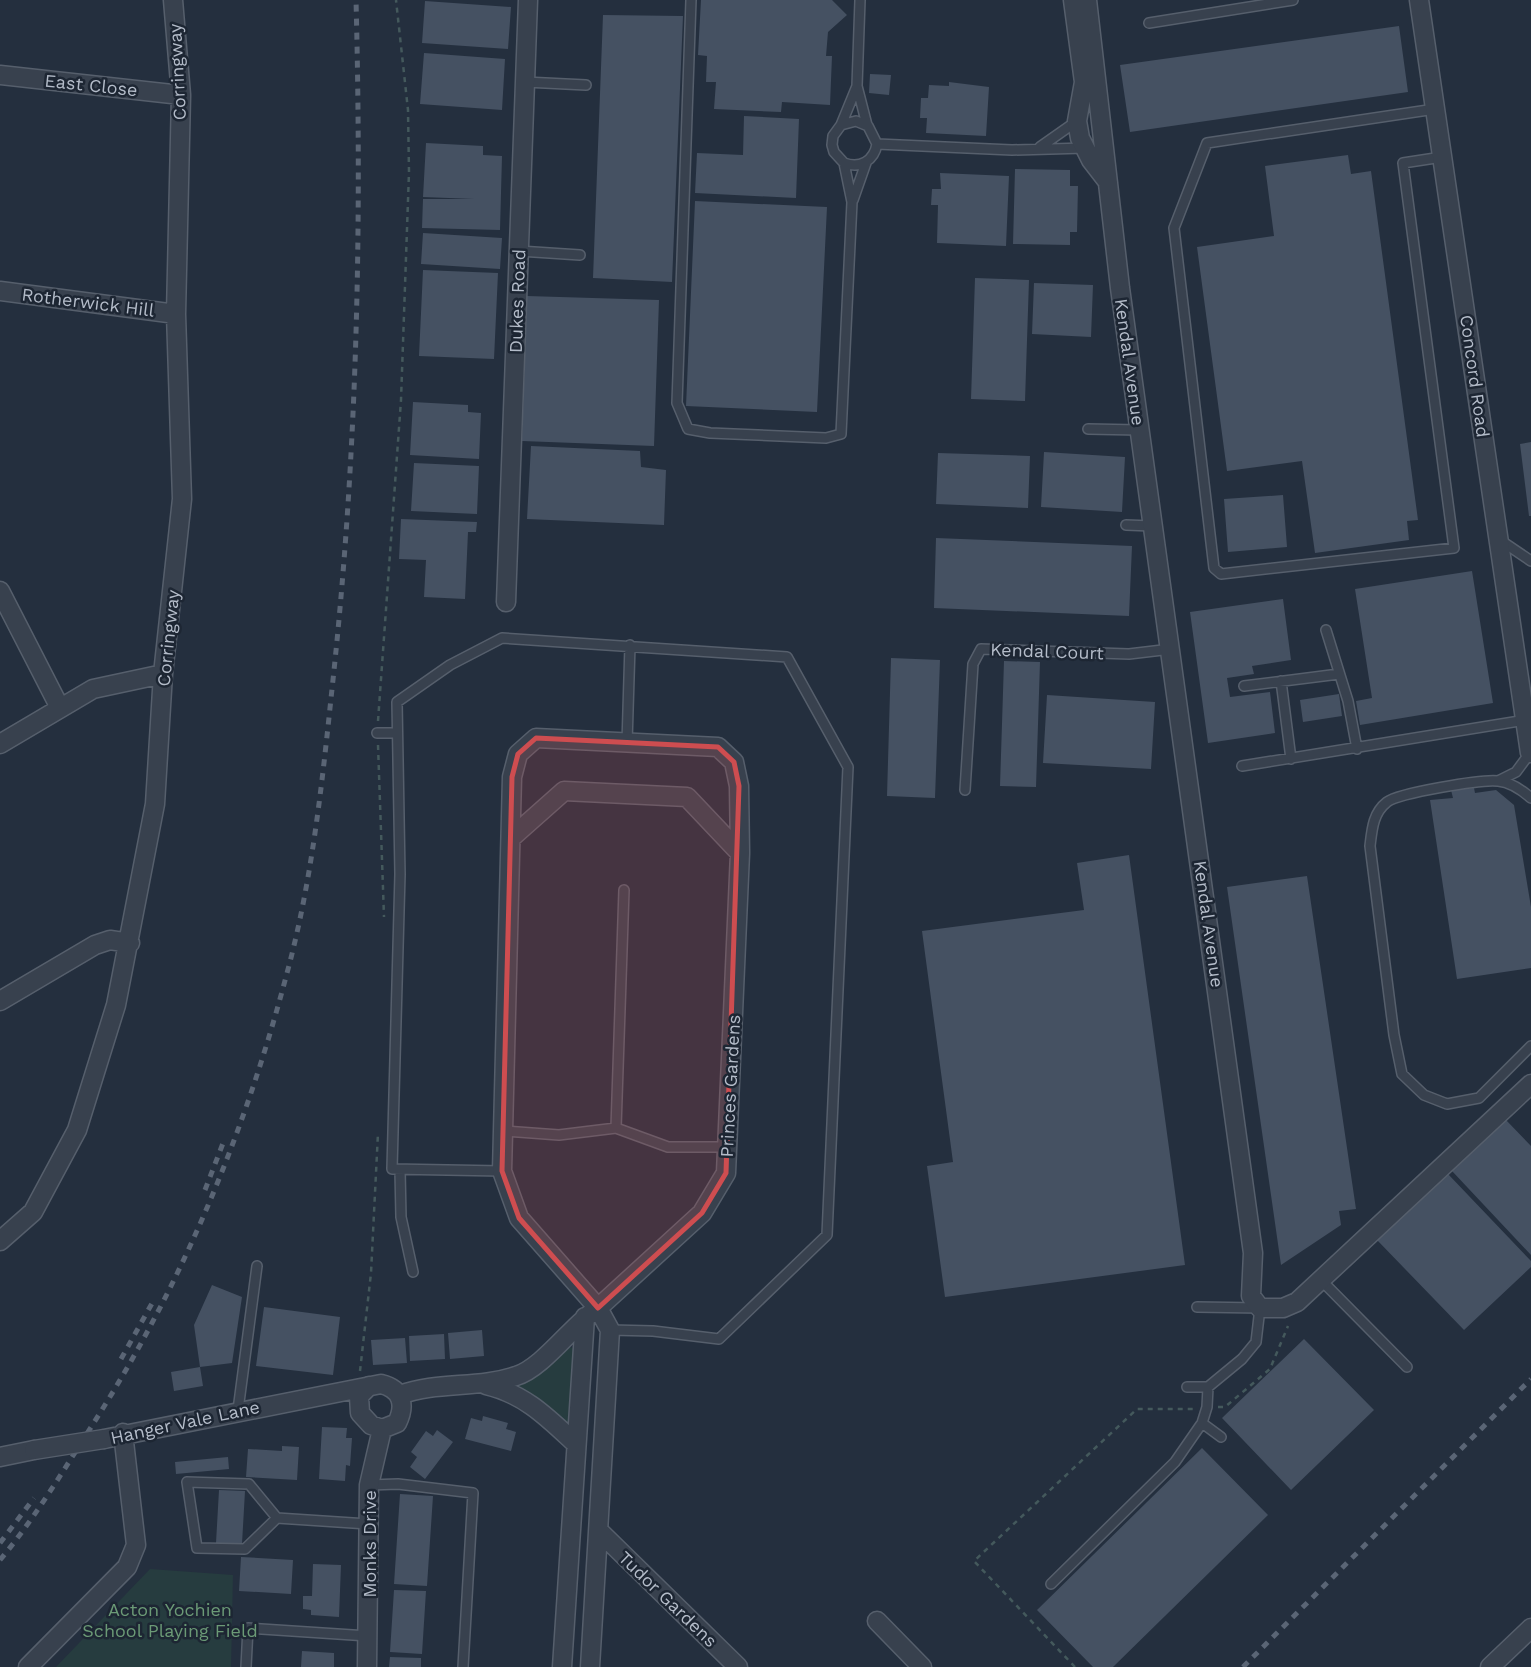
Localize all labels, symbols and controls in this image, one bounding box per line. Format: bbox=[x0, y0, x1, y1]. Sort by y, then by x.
street label: Corringway bbox=[164, 22, 190, 121]
street label: East Close bbox=[43, 70, 139, 100]
street label: Dukes Road bbox=[505, 249, 529, 353]
street label: Rotherwick Hill bbox=[20, 283, 156, 321]
street label: Kendal Avenue bbox=[1111, 297, 1149, 427]
street label: Concord Road bbox=[1456, 313, 1494, 439]
street label: Corringway bbox=[152, 588, 184, 687]
street label: Kendal Court bbox=[990, 639, 1105, 663]
street label: Kendal Avenue bbox=[1190, 859, 1228, 989]
street label: Princes Gardens bbox=[716, 1014, 744, 1158]
street label: Hanger Vale Lane bbox=[108, 1396, 262, 1448]
street label: Monks Drive bbox=[359, 1490, 380, 1598]
street label: Tudor Gardens bbox=[614, 1547, 722, 1651]
park label: Acton Yochien School Playing Field bbox=[82, 1599, 258, 1641]

